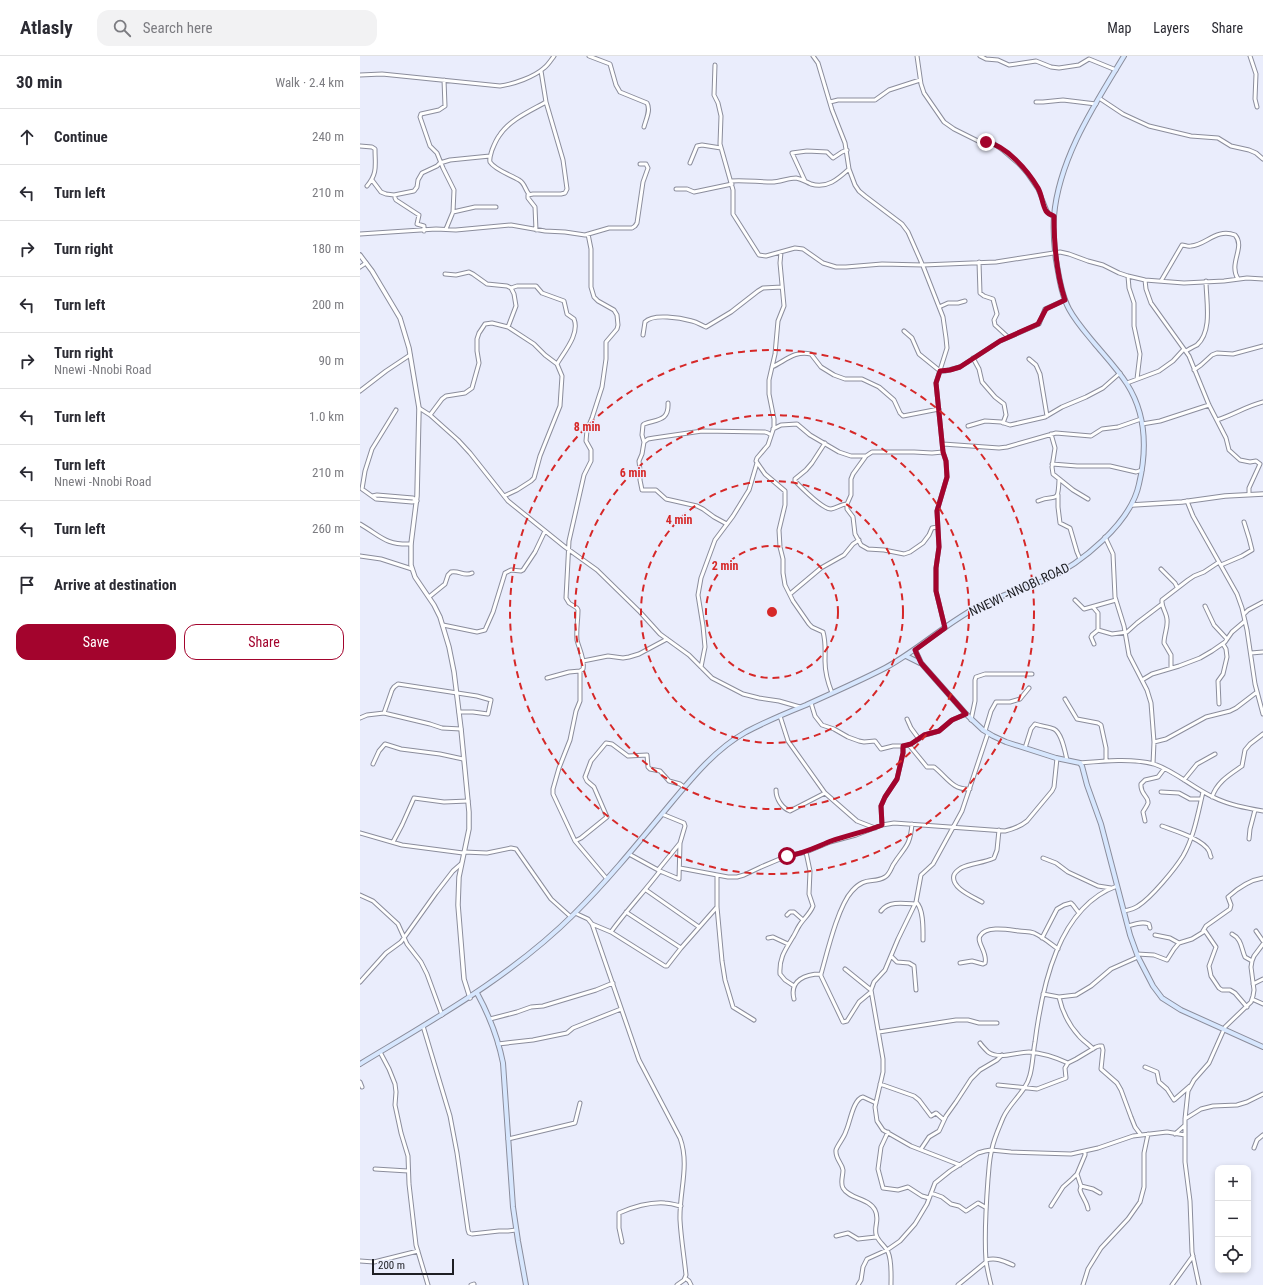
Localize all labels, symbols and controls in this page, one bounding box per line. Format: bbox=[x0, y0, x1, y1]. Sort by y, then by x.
search box bbox=[97, 10, 377, 46]
text: Atlasly bbox=[20, 16, 73, 39]
icon: search bbox=[111, 17, 133, 39]
text: Search here bbox=[143, 19, 212, 37]
text: Map bbox=[1107, 20, 1131, 36]
text: Layers bbox=[1153, 20, 1190, 36]
text: Share bbox=[1212, 20, 1243, 36]
text: 30 min bbox=[16, 72, 62, 92]
text: Walk · 2.4 km bbox=[275, 75, 344, 90]
icon: ahead bbox=[16, 126, 38, 148]
text: Continue bbox=[54, 128, 108, 146]
text: 240 m bbox=[312, 129, 344, 144]
route end bbox=[977, 133, 995, 151]
icon: left bbox=[16, 182, 38, 204]
text: Turn left bbox=[54, 184, 105, 202]
text: 210 m bbox=[312, 185, 344, 200]
icon: right bbox=[16, 238, 38, 260]
text: Turn right bbox=[54, 240, 113, 258]
text: 180 m bbox=[312, 241, 344, 256]
icon: left bbox=[16, 294, 38, 316]
text: Turn left bbox=[54, 296, 105, 314]
text: 200 m bbox=[312, 297, 344, 312]
text: Turn right bbox=[54, 344, 113, 362]
icon: right bbox=[16, 350, 38, 372]
text: 90 m bbox=[318, 353, 344, 368]
text: Nnewi -Nnobi Road bbox=[54, 362, 151, 377]
icon: left bbox=[16, 406, 38, 428]
text: Turn left bbox=[54, 408, 105, 426]
text: 1.0 km bbox=[309, 409, 344, 424]
text: 8 min bbox=[574, 420, 600, 434]
text: Turn left bbox=[54, 456, 105, 474]
icon: left bbox=[16, 462, 38, 484]
text: 210 m bbox=[312, 465, 344, 480]
text: 6 min bbox=[620, 466, 646, 480]
text: Nnewi -Nnobi Road bbox=[54, 474, 151, 489]
text: 4 min bbox=[666, 513, 692, 527]
icon: left bbox=[16, 518, 38, 540]
text: Turn left bbox=[54, 520, 105, 538]
text: 260 m bbox=[312, 521, 344, 536]
text: 2 min bbox=[712, 559, 738, 573]
street label: NNEWI -NNOBI ROAD bbox=[967, 560, 1072, 619]
icon: arrive bbox=[16, 574, 38, 596]
text: Arrive at destination bbox=[54, 576, 177, 594]
centre of rings bbox=[765, 605, 779, 619]
button: Save bbox=[16, 624, 176, 660]
button: Share bbox=[184, 624, 344, 660]
route start bbox=[778, 847, 796, 865]
map controls bbox=[1215, 1165, 1251, 1273]
button: + bbox=[1215, 1165, 1251, 1201]
button: − bbox=[1215, 1201, 1251, 1237]
button: locate bbox=[1215, 1237, 1251, 1273]
scale bar bbox=[372, 1257, 454, 1276]
text: 200 m bbox=[378, 1259, 405, 1272]

